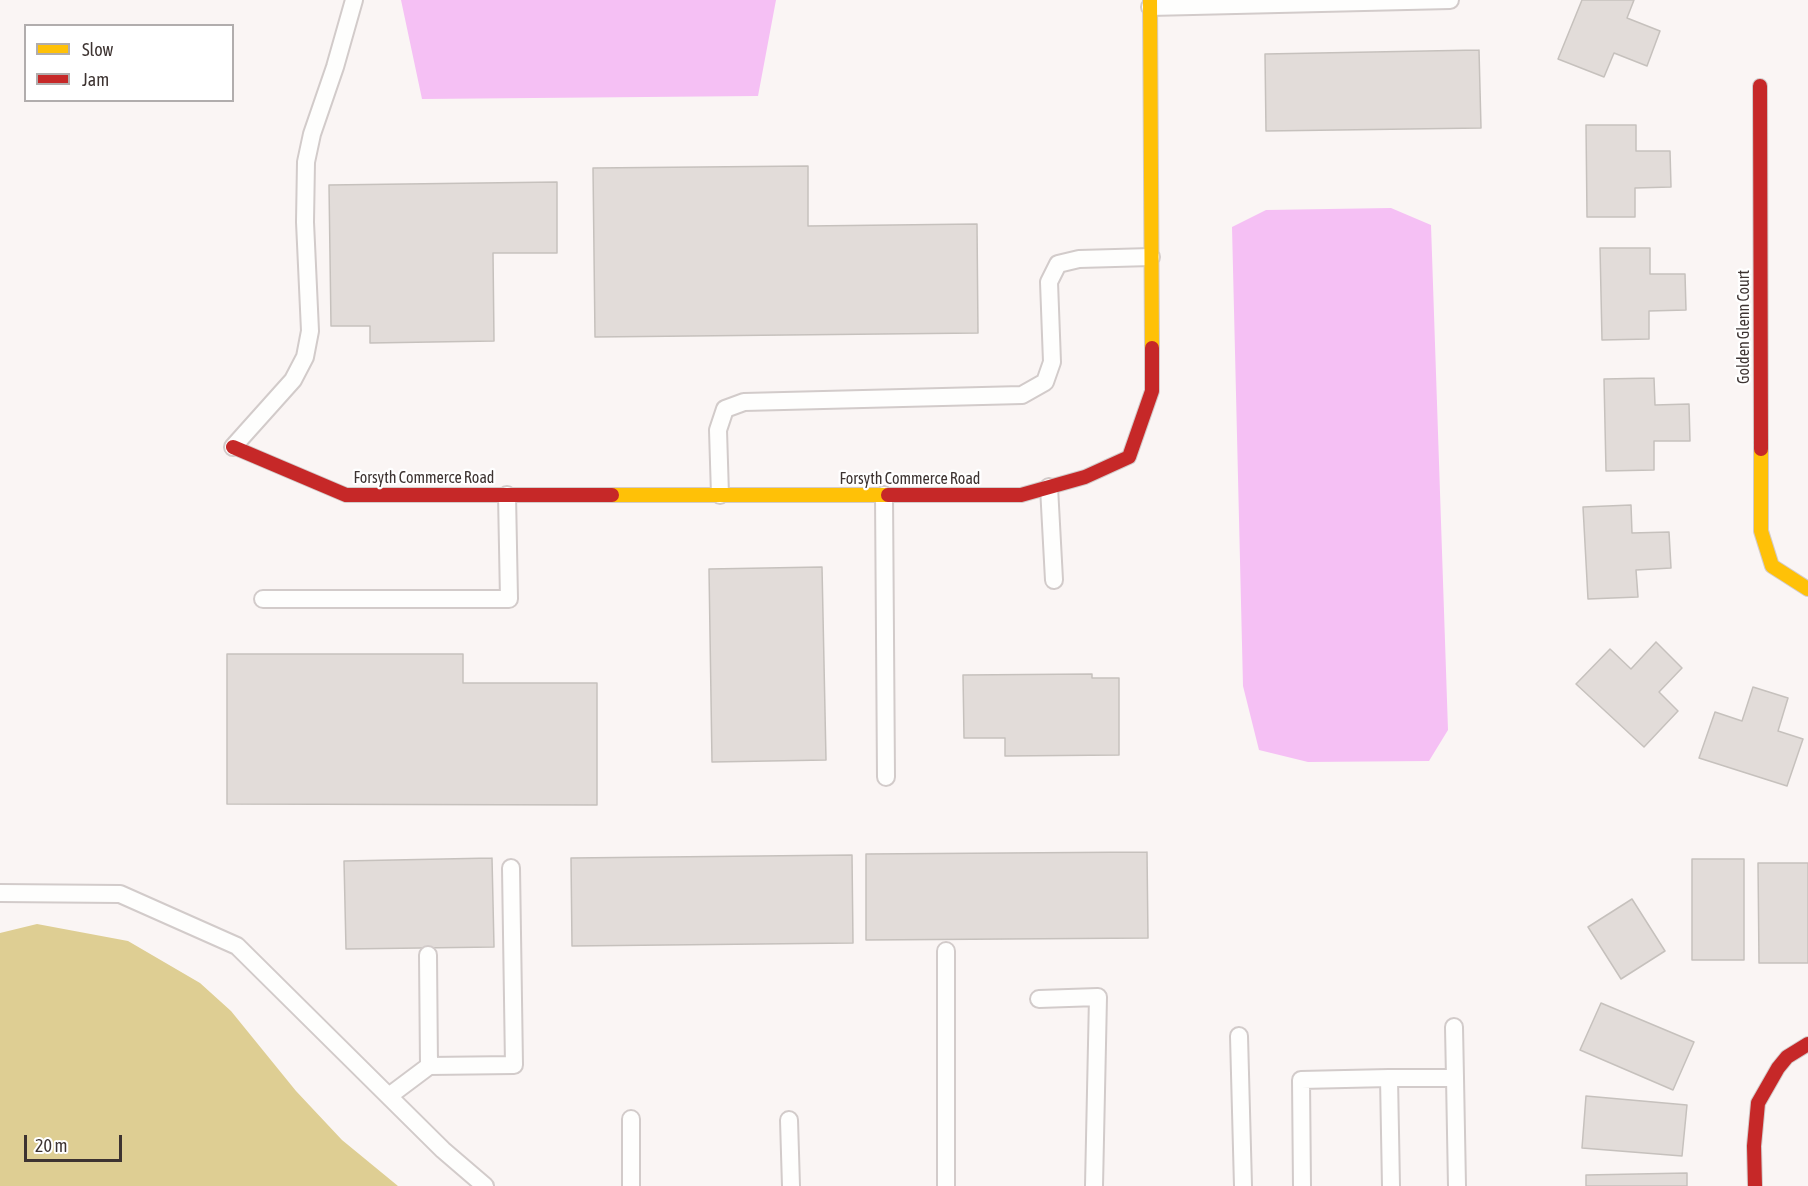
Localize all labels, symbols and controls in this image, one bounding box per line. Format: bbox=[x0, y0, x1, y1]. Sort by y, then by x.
legend bbox=[24, 24, 234, 102]
text: Slow bbox=[82, 39, 113, 60]
text: Jam bbox=[82, 69, 109, 90]
street label: Golden Glenn Court bbox=[1734, 270, 1754, 384]
street label: Forsyth Commerce Road bbox=[354, 468, 494, 488]
street label: Forsyth Commerce Road bbox=[840, 469, 980, 489]
scale bar bbox=[27, 1123, 124, 1161]
text: 20 m bbox=[35, 1135, 67, 1156]

